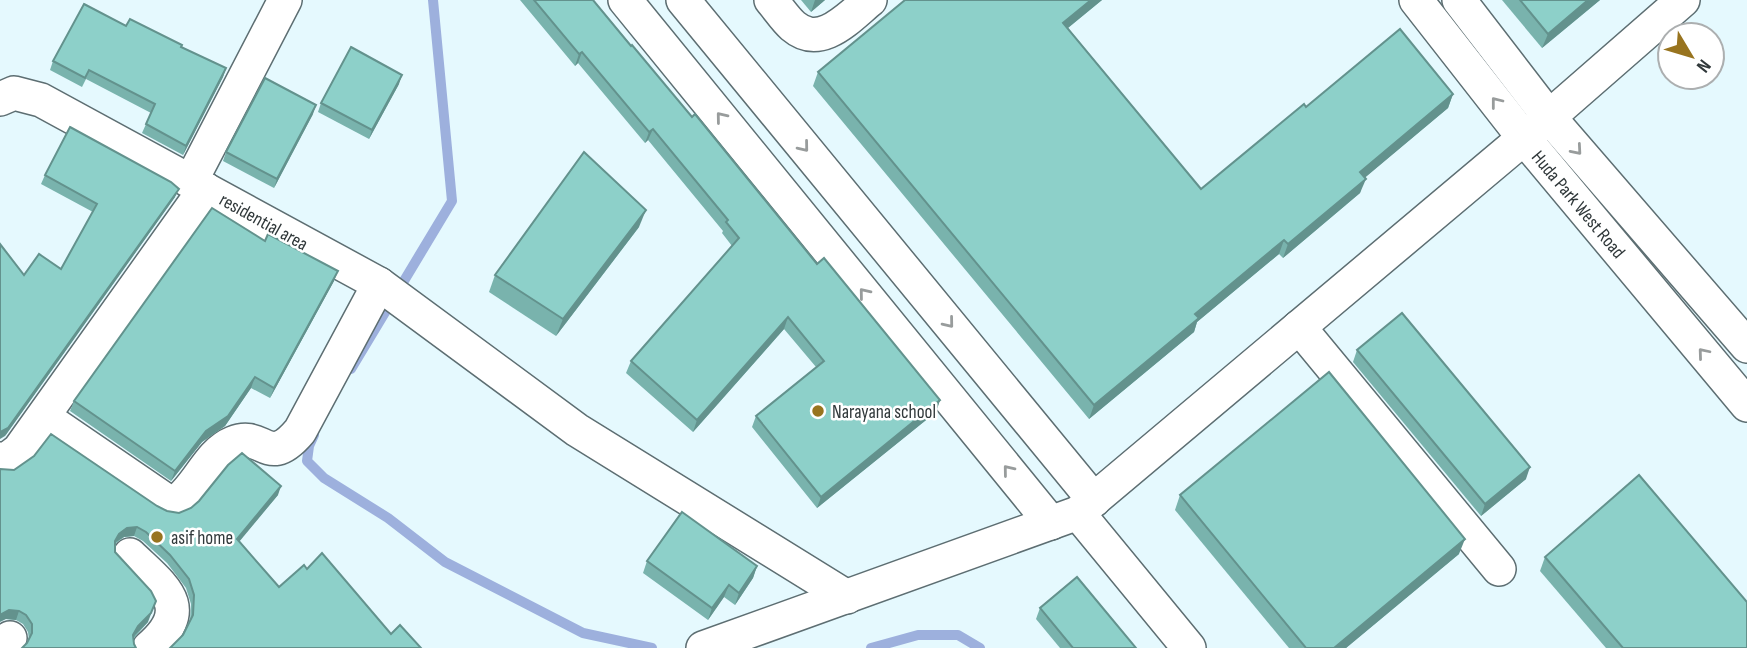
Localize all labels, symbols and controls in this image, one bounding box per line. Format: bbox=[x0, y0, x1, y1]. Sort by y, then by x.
north arrow bbox=[1656, 21, 1726, 91]
text: N bbox=[1691, 54, 1715, 77]
one-way arrow bbox=[1492, 97, 1504, 110]
one-way arrow bbox=[716, 113, 729, 125]
one-way arrow bbox=[796, 139, 808, 152]
one-way arrow bbox=[1569, 141, 1581, 154]
street label: Huda Park West Road bbox=[1526, 146, 1630, 264]
street label: residential area bbox=[215, 189, 312, 256]
one-way arrow bbox=[860, 289, 873, 301]
one-way arrow bbox=[940, 316, 953, 328]
one-way arrow bbox=[1699, 348, 1711, 361]
place label: Narayana school bbox=[832, 401, 936, 424]
marker: Narayana school bbox=[810, 403, 826, 419]
one-way arrow bbox=[1004, 465, 1016, 478]
place label: asif home bbox=[171, 527, 233, 550]
marker: asif home bbox=[149, 529, 165, 545]

